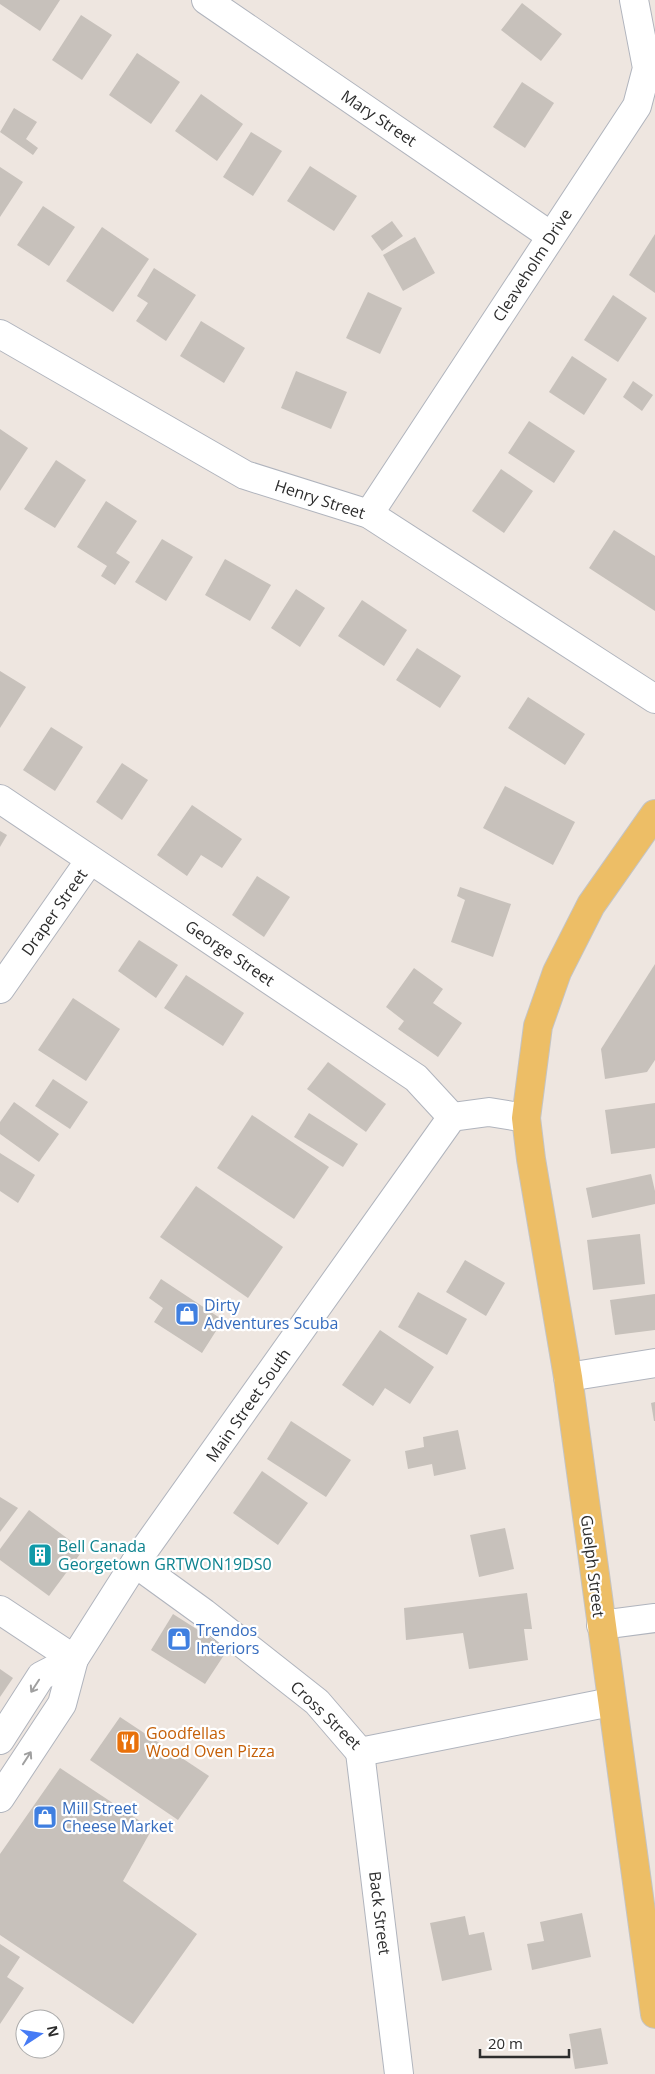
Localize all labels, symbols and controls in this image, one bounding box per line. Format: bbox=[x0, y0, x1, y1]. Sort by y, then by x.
street label: Mary Street bbox=[337, 85, 421, 152]
street label: Cleaveholm Drive bbox=[487, 204, 577, 326]
street label: Henry Street bbox=[272, 474, 368, 524]
street label: Draper Street bbox=[16, 864, 92, 960]
street label: George Street bbox=[181, 915, 279, 991]
place label: Dirty Adventures Scuba bbox=[204, 1294, 338, 1334]
shop icon: Dirty Adventures Scuba bbox=[174, 1301, 200, 1327]
street label: Main Street South bbox=[201, 1344, 295, 1466]
street label: Guelph Street bbox=[576, 1514, 610, 1619]
place label: Bell Canada Georgetown GRTWON19DS0 bbox=[58, 1535, 272, 1575]
building icon: Bell Canada Georgetown GRTWON19DS0 bbox=[27, 1542, 53, 1568]
place label: Trendos Interiors bbox=[196, 1619, 259, 1659]
shop icon: Trendos Interiors bbox=[166, 1626, 192, 1652]
street label: Cross Street bbox=[286, 1676, 366, 1754]
one-way arrow bbox=[29, 1679, 40, 1693]
place label: Goodfellas Wood Oven Pizza bbox=[146, 1722, 275, 1762]
restaurant icon: Goodfellas Wood Oven Pizza bbox=[115, 1729, 141, 1755]
one-way arrow bbox=[22, 1751, 32, 1765]
place label: Mill Street Cheese Market bbox=[62, 1797, 174, 1837]
shop icon: Mill Street Cheese Market bbox=[32, 1804, 58, 1830]
street label: Back Street bbox=[364, 1870, 396, 1956]
north arrow bbox=[15, 2009, 65, 2059]
text: N bbox=[43, 2024, 64, 2039]
scale bar bbox=[480, 2026, 569, 2058]
text: 20 m bbox=[488, 2033, 523, 2053]

